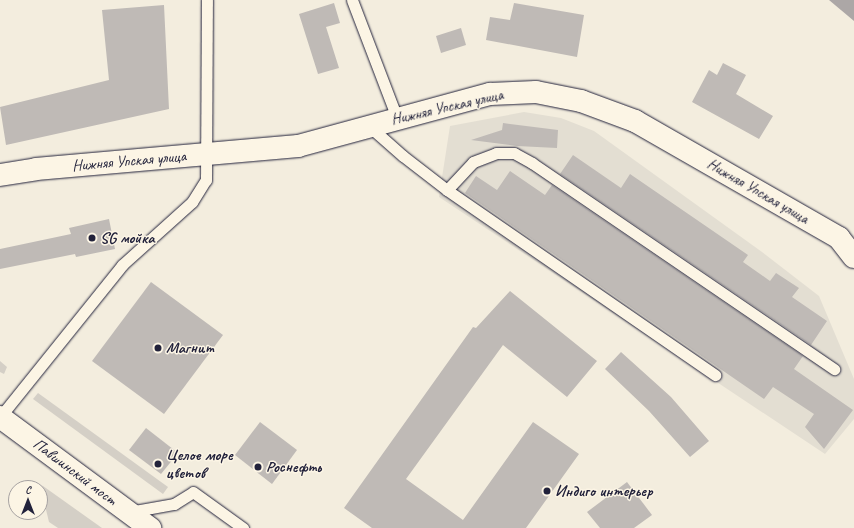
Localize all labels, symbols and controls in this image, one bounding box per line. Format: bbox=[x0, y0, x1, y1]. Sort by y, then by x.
street label: Нижняя Упская улица bbox=[388, 85, 506, 129]
street label: Нижняя Упская улица bbox=[70, 146, 188, 176]
street label: Нижняя Упская улица bbox=[703, 154, 813, 228]
place label: SG мойка bbox=[100, 228, 154, 248]
marker: SG мойка bbox=[87, 233, 97, 243]
place label: Магнит bbox=[166, 338, 214, 358]
marker: Магнит bbox=[153, 343, 163, 353]
street label: Павшинский мост bbox=[29, 434, 121, 510]
place label: Целое море цветов bbox=[166, 445, 231, 483]
place label: Роснефть bbox=[266, 457, 321, 477]
marker: Целое море цветов bbox=[153, 459, 163, 469]
marker: Роснефть bbox=[253, 462, 263, 472]
north arrow bbox=[8, 480, 48, 520]
place label: Индиго интерьер bbox=[555, 481, 653, 501]
text: С bbox=[25, 482, 31, 496]
marker: Индиго интерьер bbox=[542, 486, 552, 496]

